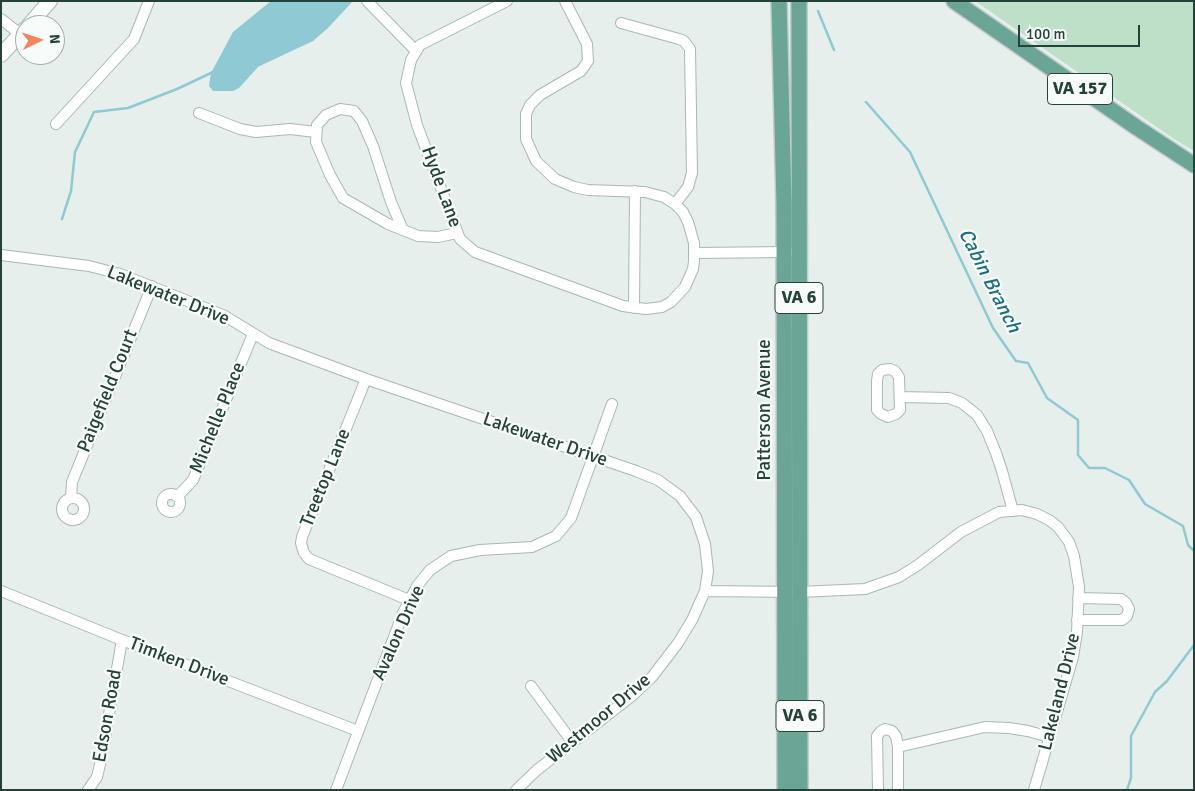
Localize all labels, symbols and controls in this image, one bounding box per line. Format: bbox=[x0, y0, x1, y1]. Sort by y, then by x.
north arrow bbox=[15, 15, 65, 65]
scale bar bbox=[1020, 15, 1142, 47]
text: 100 m bbox=[1026, 25, 1066, 43]
text: N bbox=[46, 34, 63, 44]
road number: VA 157 bbox=[1048, 74, 1112, 105]
street label: Hyde Lane bbox=[416, 143, 466, 231]
water label: Cabin Branch bbox=[952, 225, 1026, 337]
street label: Lakewater Drive bbox=[103, 261, 233, 331]
road number: VA 6 bbox=[775, 282, 823, 314]
street label: Paigefield Court bbox=[73, 326, 143, 456]
street label: Patterson Avenue bbox=[754, 339, 776, 481]
street label: Michelle Place bbox=[185, 359, 251, 477]
street label: Lakewater Drive bbox=[480, 408, 610, 472]
street label: Treetop Lane bbox=[296, 426, 356, 530]
street label: Avalon Drive bbox=[368, 582, 430, 684]
street label: Lakeland Drive bbox=[1034, 631, 1086, 753]
street label: Timken Drive bbox=[126, 632, 232, 692]
street label: Edson Road bbox=[89, 668, 127, 764]
street label: Westmoor Drive bbox=[542, 669, 656, 769]
road number: VA 6 bbox=[776, 700, 824, 731]

